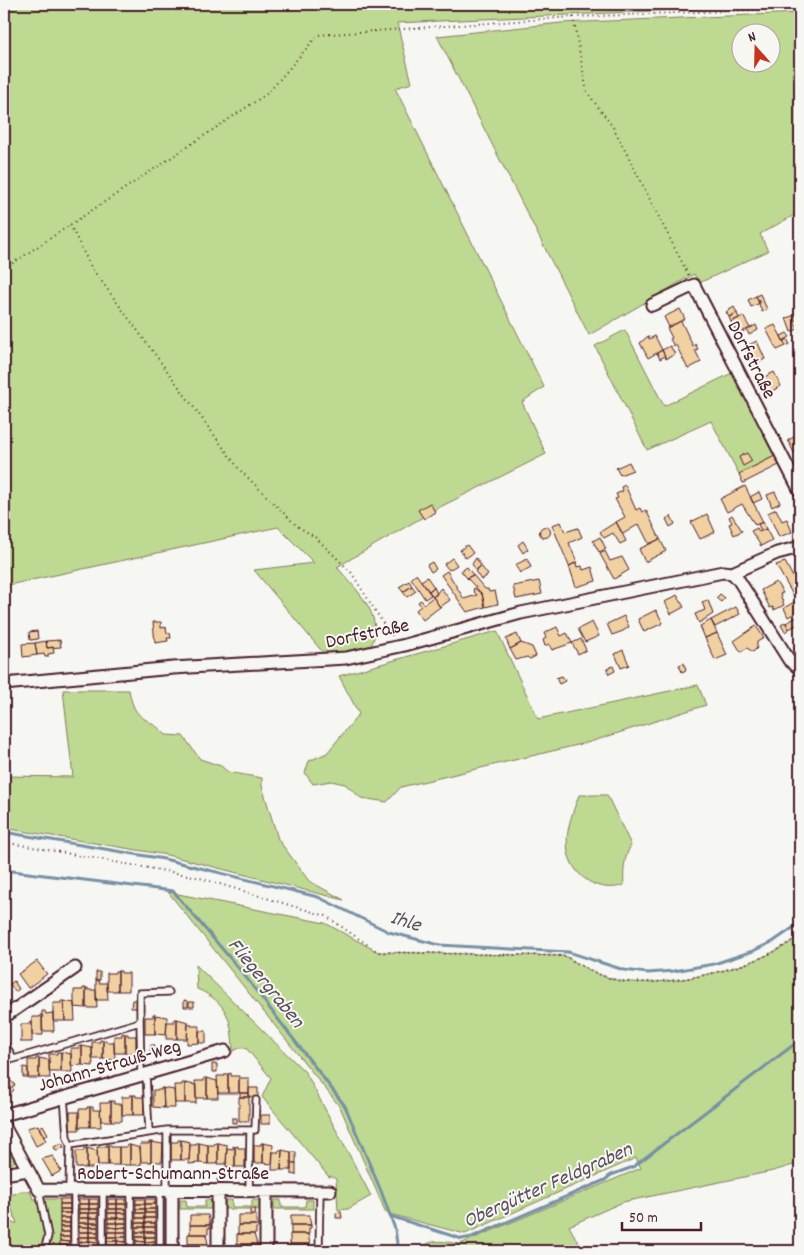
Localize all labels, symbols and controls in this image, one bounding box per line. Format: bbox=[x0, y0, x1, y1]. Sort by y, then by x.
north arrow bbox=[732, 22, 782, 72]
text: N bbox=[746, 27, 759, 48]
street label: Dorfstraße bbox=[719, 316, 782, 405]
street label: Dorfstraße bbox=[323, 612, 412, 657]
water label: Ihle bbox=[386, 904, 426, 942]
water label: Fliegergraben bbox=[219, 932, 311, 1037]
street label: Johann-Strauß-Weg bbox=[35, 1033, 184, 1101]
water label: Obergütter Feldgraben bbox=[459, 1135, 639, 1237]
street label: Robert-Schumann-Straße bbox=[77, 1161, 269, 1189]
scale bar bbox=[622, 1200, 700, 1232]
text: 50 m bbox=[629, 1208, 658, 1230]

